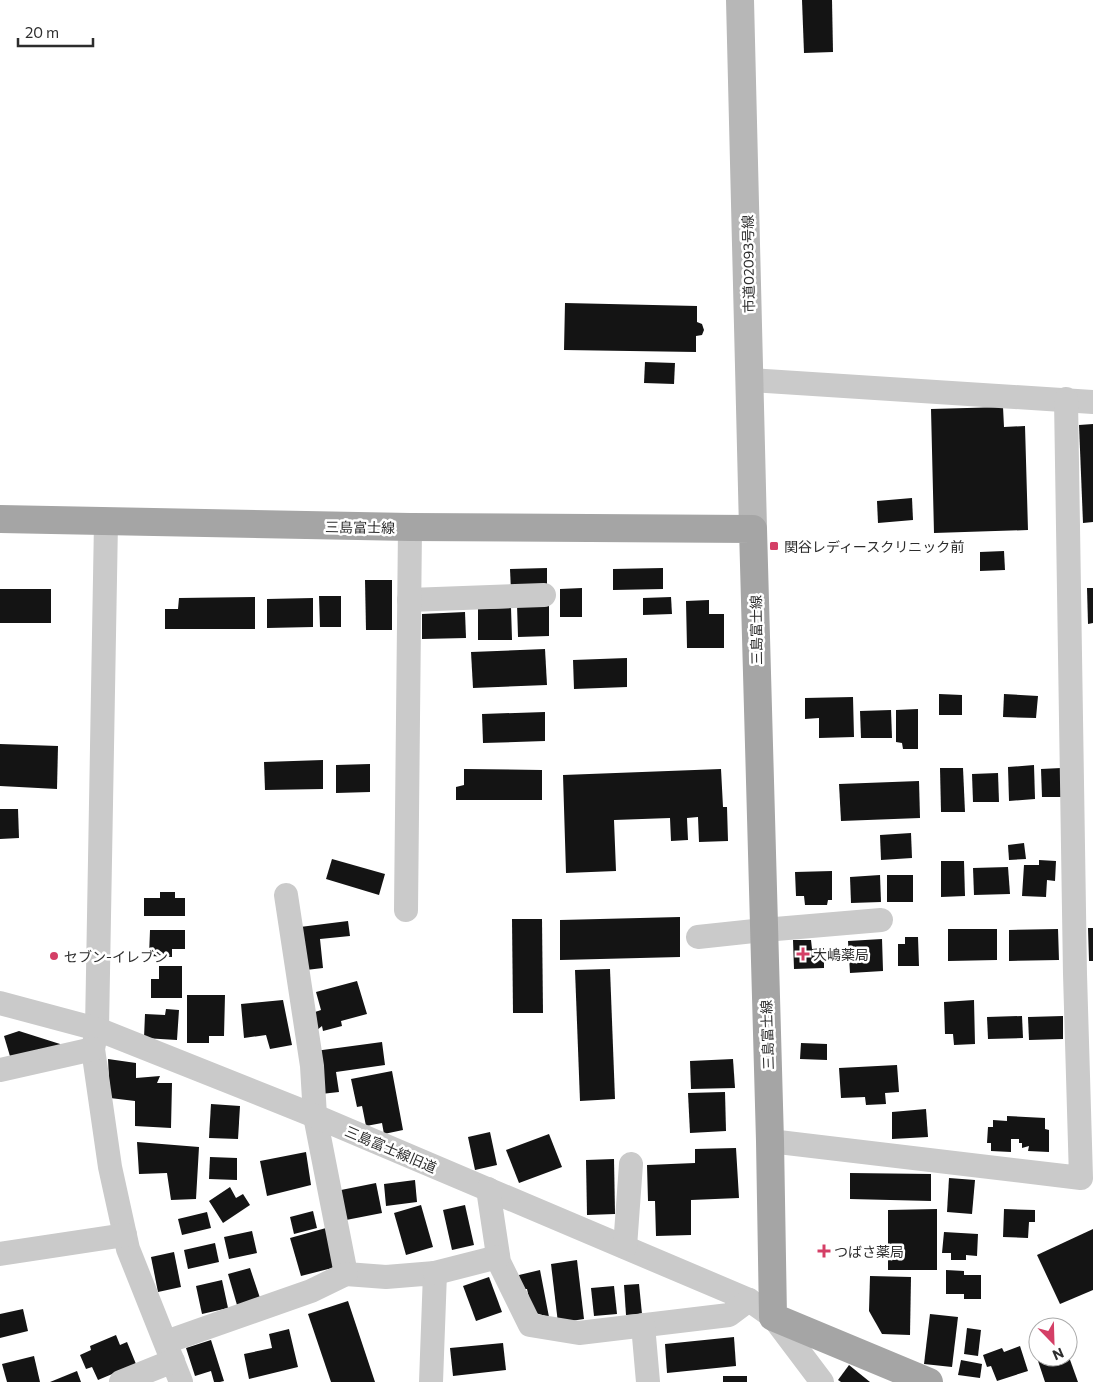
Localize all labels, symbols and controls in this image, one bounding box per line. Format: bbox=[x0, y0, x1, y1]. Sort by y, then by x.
scale bar bbox=[18, 15, 92, 47]
text: 20 m bbox=[25, 23, 59, 41]
street label: 市道02093号線 bbox=[739, 215, 757, 313]
street label: 三島富士線 bbox=[325, 518, 395, 536]
place label: 関谷レディースクリニック前 bbox=[784, 538, 964, 555]
marker: 関谷レディースクリニック前 bbox=[768, 540, 780, 552]
street label: 三島富士線 bbox=[747, 595, 765, 665]
place label: 大嶋薬局 bbox=[813, 946, 869, 963]
place label: セブン-イレブン bbox=[64, 948, 168, 965]
marker: 大嶋薬局 bbox=[797, 948, 809, 960]
marker: セブン-イレブン bbox=[48, 950, 60, 962]
street label: 三島富士線 bbox=[757, 1000, 777, 1070]
street label: 三島富士線旧道 bbox=[343, 1122, 439, 1176]
place label: つばさ薬局 bbox=[834, 1243, 904, 1260]
marker: つばさ薬局 bbox=[818, 1245, 830, 1257]
north arrow bbox=[1028, 1317, 1078, 1367]
text: N bbox=[1050, 1345, 1066, 1364]

